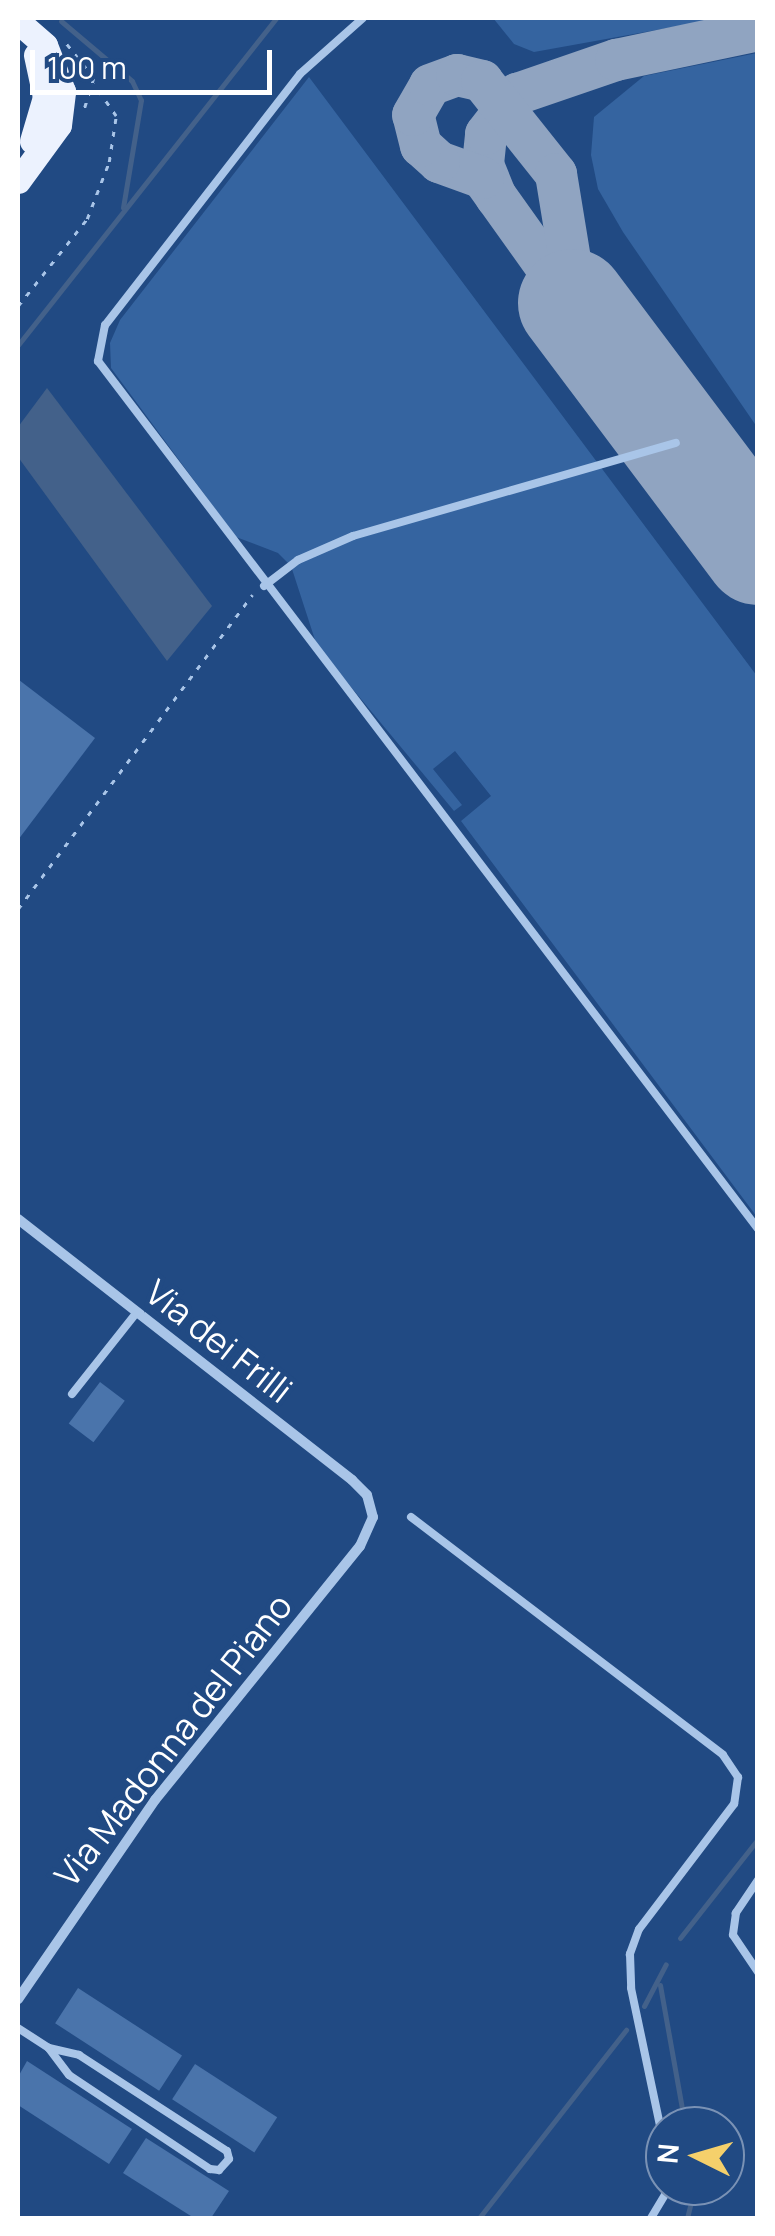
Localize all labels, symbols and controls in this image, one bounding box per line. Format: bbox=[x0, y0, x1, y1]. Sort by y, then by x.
scale bar bbox=[35, 30, 278, 92]
text: 100 m bbox=[47, 47, 127, 88]
street label: Via dei Frilli bbox=[137, 1271, 301, 1411]
street label: Via Madonna del Piano bbox=[46, 1585, 300, 1895]
north arrow bbox=[645, 2106, 745, 2206]
text: N bbox=[647, 2142, 687, 2165]

